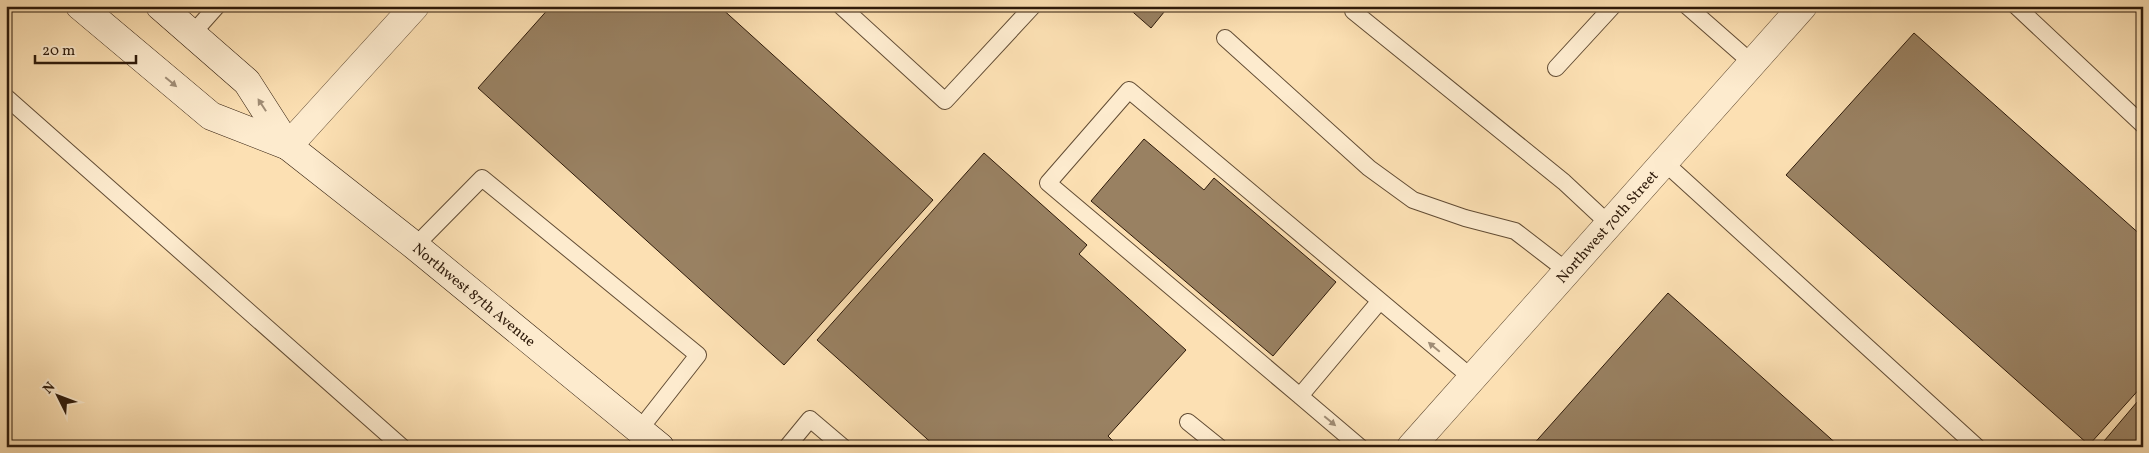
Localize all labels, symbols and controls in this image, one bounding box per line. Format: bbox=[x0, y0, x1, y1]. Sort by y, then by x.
scale bar bbox=[35, 32, 136, 64]
text: 20 m bbox=[42, 41, 75, 62]
one-way arrow bbox=[164, 77, 177, 88]
one-way arrow bbox=[257, 98, 266, 111]
street label: Northwest 70th Street bbox=[1552, 166, 1664, 289]
street label: Northwest 87th Avenue bbox=[407, 239, 539, 353]
one-way arrow bbox=[1428, 342, 1441, 353]
north arrow bbox=[32, 370, 82, 420]
text: N bbox=[39, 378, 60, 398]
one-way arrow bbox=[1323, 416, 1336, 427]

